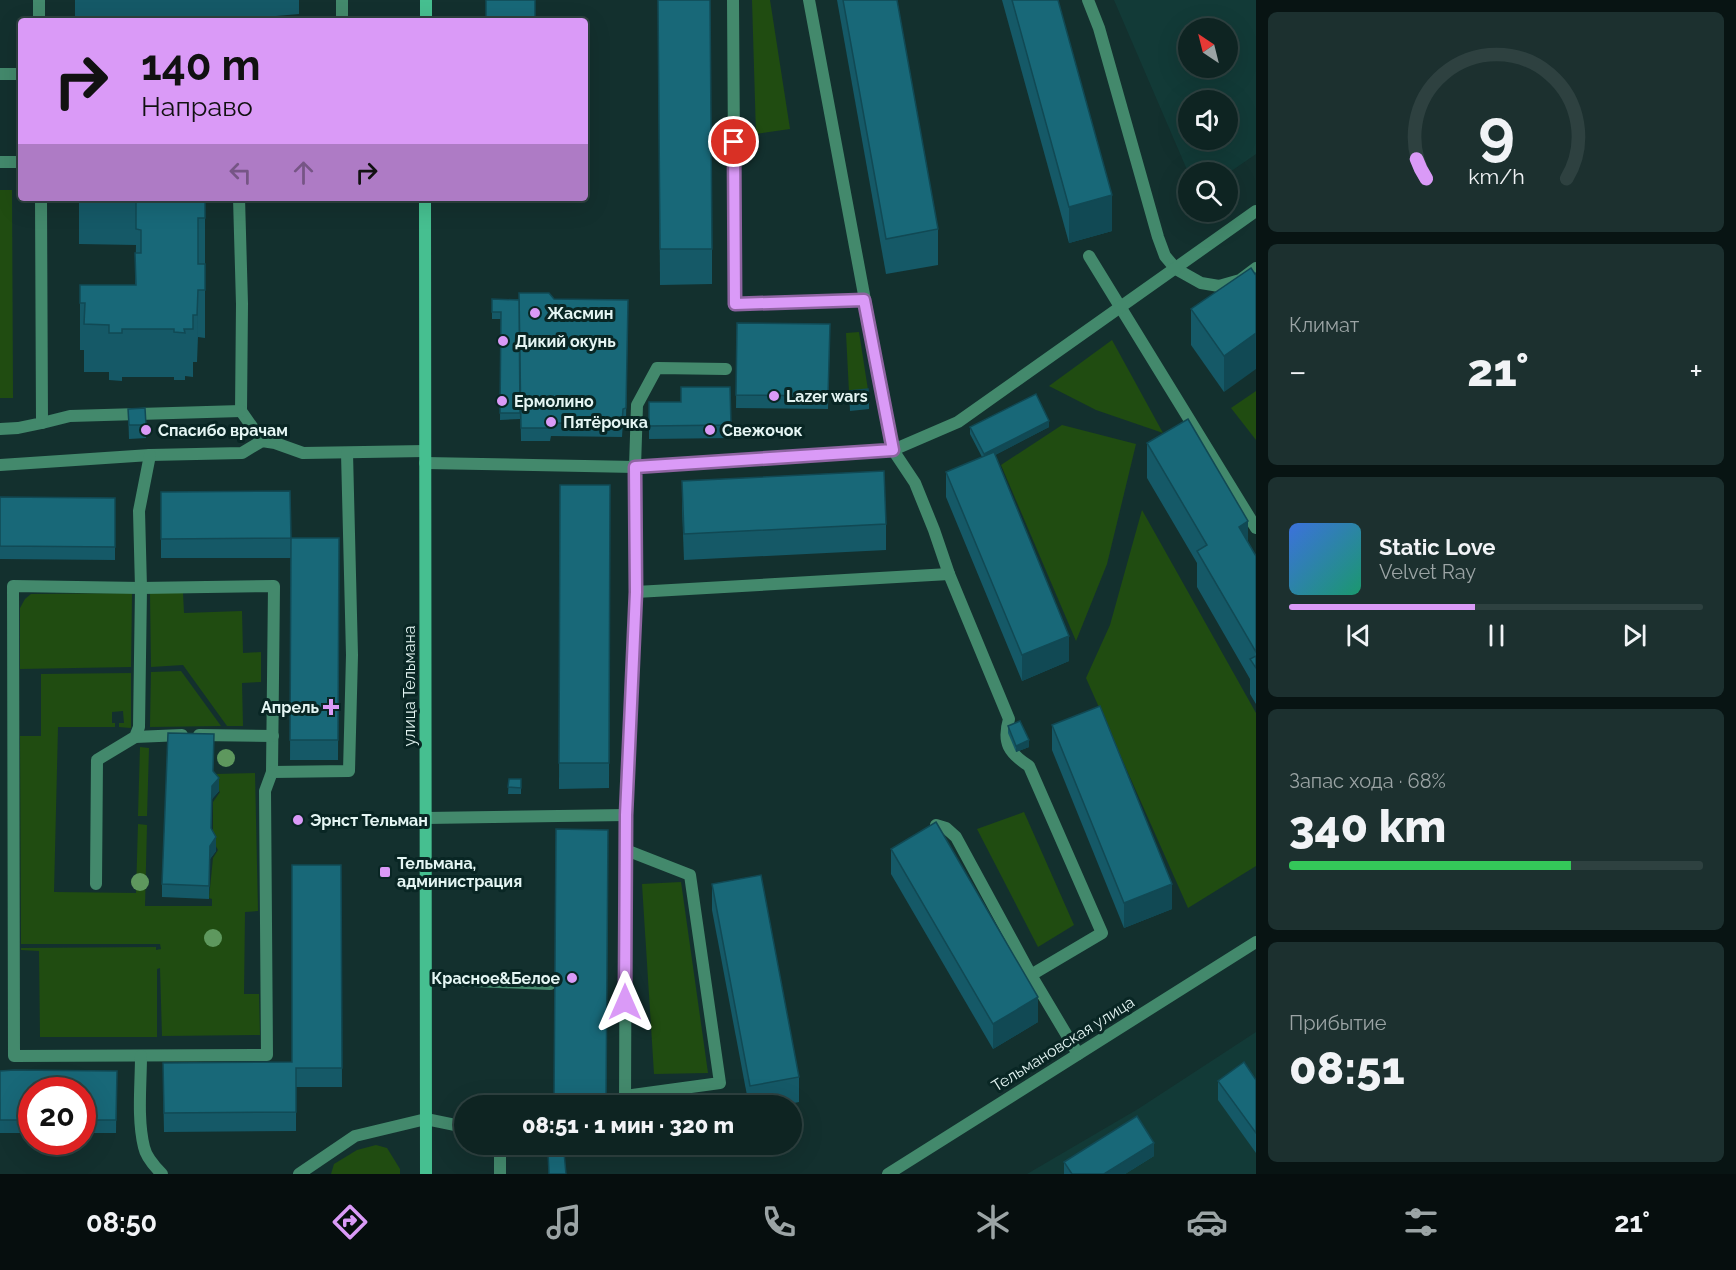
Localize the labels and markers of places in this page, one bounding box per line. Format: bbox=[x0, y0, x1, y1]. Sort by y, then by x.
pin bbox=[708, 116, 759, 167]
place label: Жасмин bbox=[547, 304, 613, 323]
marker: Жасмин bbox=[528, 306, 542, 320]
place label: Дикий окунь bbox=[515, 332, 616, 351]
marker: Дикий окунь bbox=[496, 334, 510, 348]
place label: Lazer wars bbox=[786, 387, 868, 406]
marker: Lazer wars bbox=[767, 389, 781, 403]
place label: Ермолино bbox=[514, 392, 594, 411]
marker: Ермолино bbox=[495, 394, 509, 408]
place label: Пятёрочка bbox=[563, 413, 648, 432]
marker: Пятёрочка bbox=[544, 415, 558, 429]
place label: Спасибо врачам bbox=[158, 421, 288, 440]
place label: Свежочок bbox=[722, 421, 803, 440]
marker: Спасибо врачам bbox=[139, 423, 153, 437]
marker: Свежочок bbox=[703, 423, 717, 437]
place label: Апрель bbox=[261, 698, 320, 717]
marker: Апрель bbox=[324, 700, 338, 714]
place label: Эрнст Тельман bbox=[310, 811, 428, 830]
marker: Эрнст Тельман bbox=[291, 813, 305, 827]
place label: Тельмана, администрация bbox=[397, 854, 522, 891]
marker: Тельмана, администрация bbox=[378, 865, 392, 879]
place label: Красное&Белое bbox=[431, 969, 560, 988]
marker: Красное&Белое bbox=[565, 971, 579, 985]

